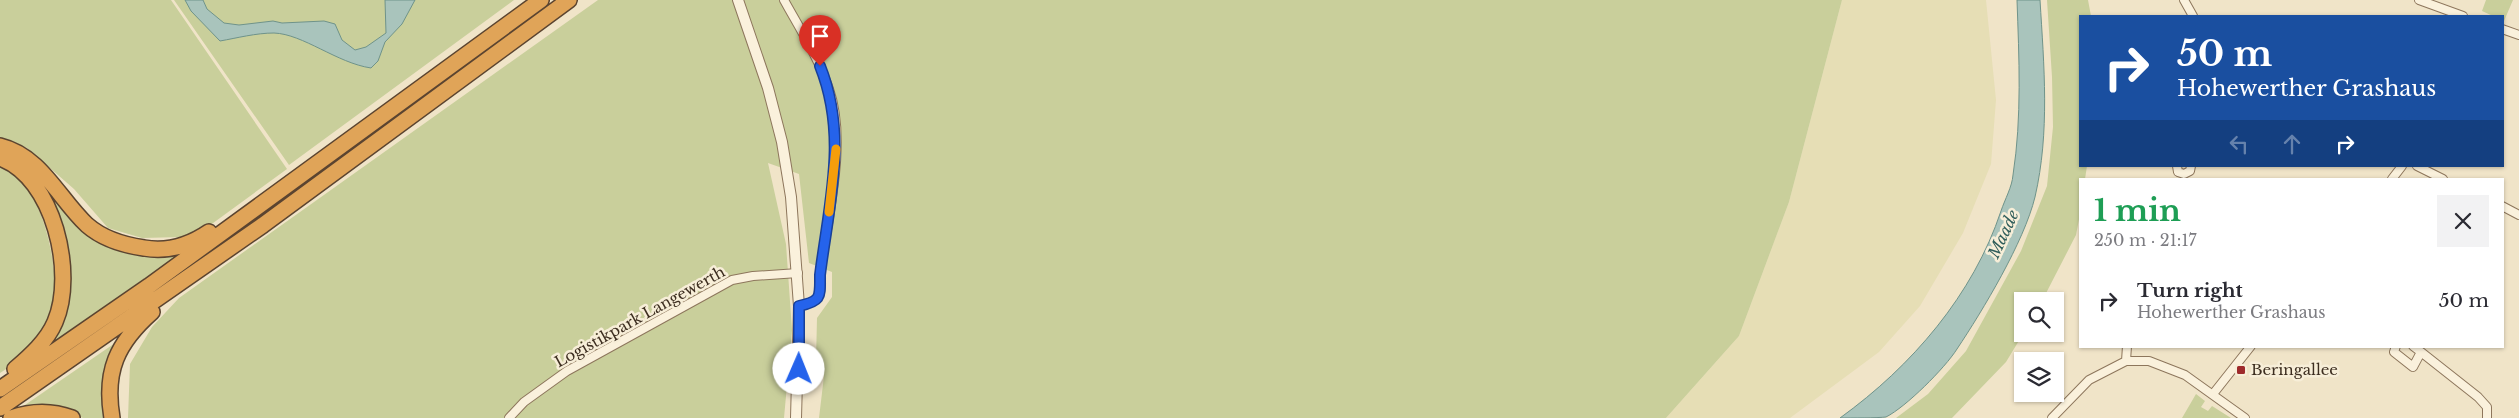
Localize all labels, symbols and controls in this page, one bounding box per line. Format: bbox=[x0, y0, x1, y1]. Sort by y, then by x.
pin bbox=[799, 15, 841, 66]
icon: arrive bbox=[806, 22, 834, 50]
text: 50 m bbox=[2177, 32, 2272, 75]
icon: right bbox=[2094, 35, 2159, 100]
text: Hohewerther Grashaus bbox=[2177, 75, 2436, 102]
icon: left bbox=[2225, 130, 2253, 158]
icon: ahead bbox=[2278, 130, 2306, 158]
icon: right bbox=[2331, 130, 2359, 158]
text: 1 min bbox=[2094, 192, 2181, 229]
button: close bbox=[2437, 195, 2489, 247]
water label: Maade bbox=[1983, 206, 2023, 262]
text: 250 m · 21:17 bbox=[2094, 230, 2197, 250]
street label: Logistikpark Langewerth bbox=[551, 262, 728, 371]
text: Turn right bbox=[2137, 279, 2243, 302]
icon: right bbox=[2094, 287, 2122, 315]
text: 50 m bbox=[2439, 289, 2489, 312]
map controls bbox=[2014, 292, 2064, 402]
button: search bbox=[2014, 292, 2064, 342]
text: Hohewerther Grashaus bbox=[2137, 302, 2326, 322]
position arrow bbox=[772, 342, 824, 394]
button: layers bbox=[2014, 352, 2064, 402]
place label: Beringallee bbox=[2251, 360, 2338, 379]
marker: Beringallee bbox=[2235, 364, 2247, 376]

